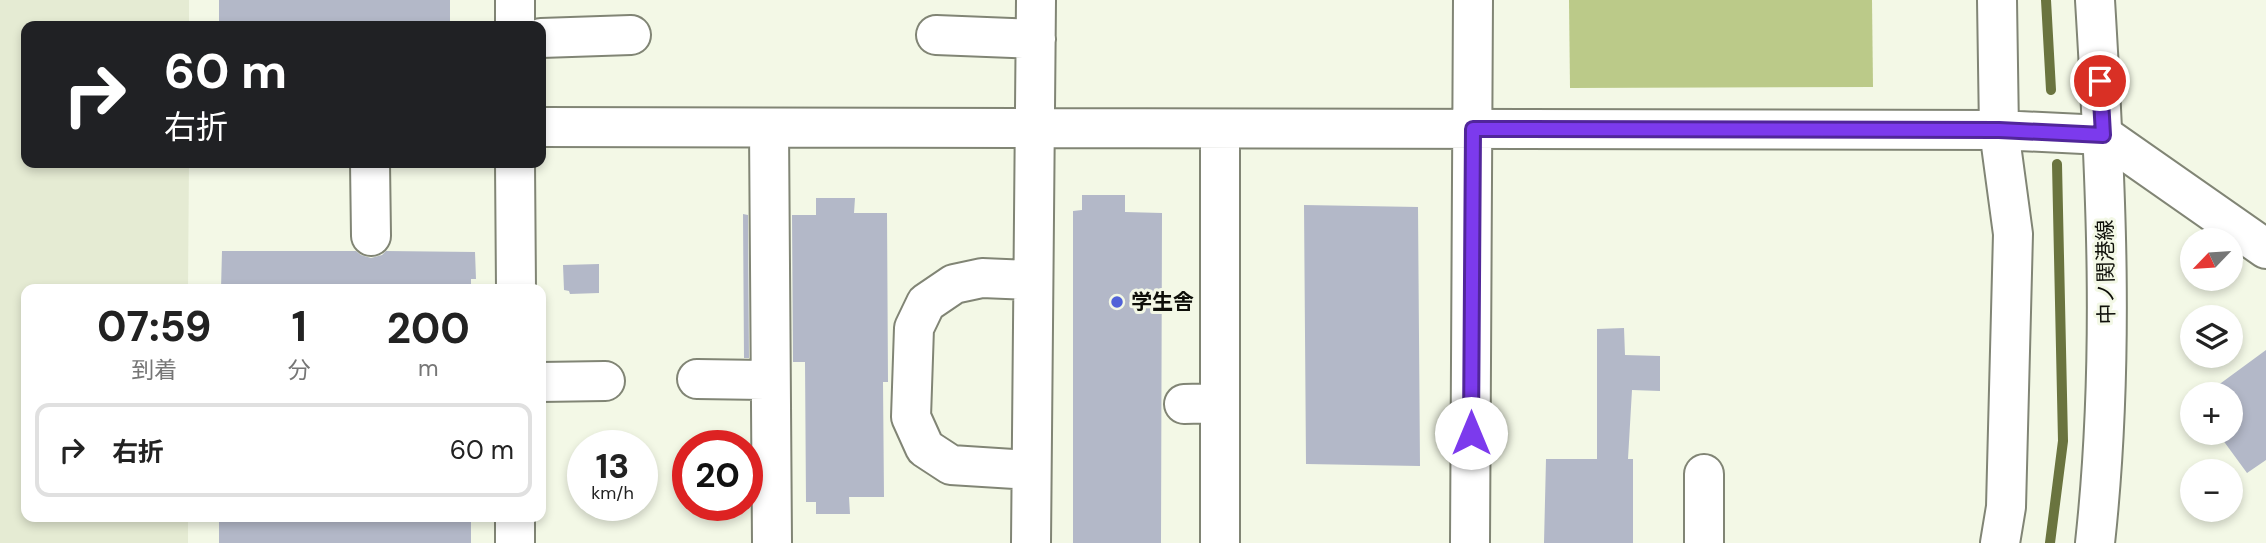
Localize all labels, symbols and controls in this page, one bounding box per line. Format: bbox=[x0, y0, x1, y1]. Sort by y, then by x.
text: 60 m bbox=[164, 39, 287, 103]
icon: right bbox=[49, 49, 140, 140]
pin bbox=[2070, 51, 2130, 111]
icon: arrive bbox=[2081, 62, 2119, 100]
text: 右折 bbox=[164, 106, 228, 148]
street label: 中ノ関港線 bbox=[2091, 219, 2121, 325]
north arrow bbox=[2180, 228, 2244, 290]
map controls bbox=[2180, 228, 2243, 522]
place label: 学生舎 bbox=[1131, 288, 1194, 316]
marker: 学生舎 bbox=[1109, 294, 1125, 310]
text: 07:59 bbox=[97, 299, 211, 354]
text: 1 bbox=[291, 299, 307, 354]
text: 200 bbox=[387, 301, 470, 356]
button: layers bbox=[2180, 305, 2243, 368]
text: m bbox=[418, 353, 439, 383]
text: 到着 bbox=[131, 355, 177, 385]
text: 分 bbox=[288, 355, 311, 385]
button: + bbox=[2180, 382, 2243, 445]
position arrow bbox=[1434, 396, 1508, 470]
speed limit sign: 20 bbox=[672, 430, 763, 521]
icon: right bbox=[53, 431, 91, 469]
text: 60 m bbox=[450, 433, 514, 467]
text: 右折 bbox=[112, 435, 164, 469]
text: 13 bbox=[596, 443, 629, 489]
button: − bbox=[2180, 459, 2243, 522]
text: km/h bbox=[591, 481, 634, 505]

